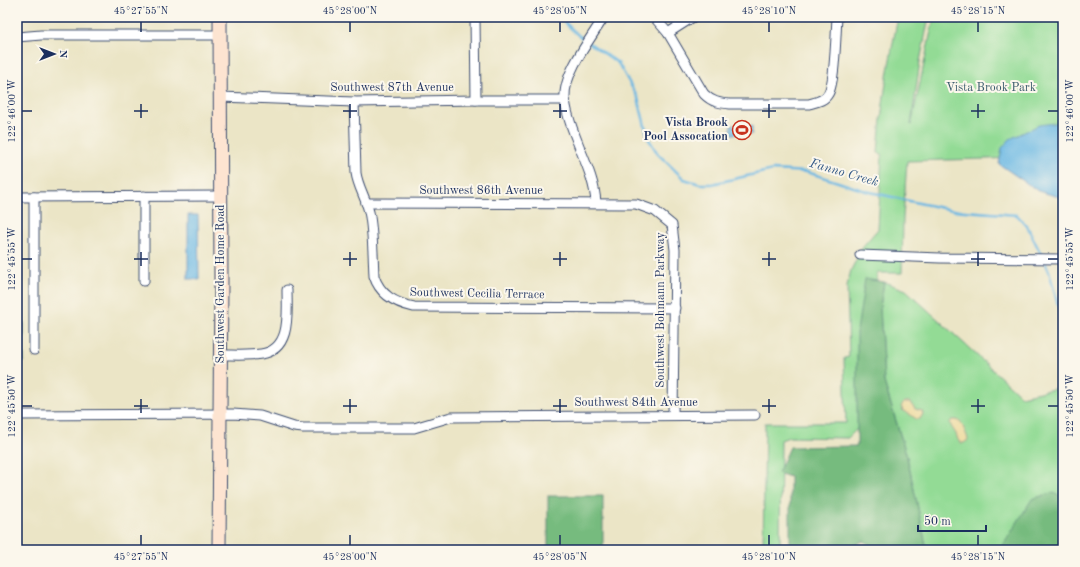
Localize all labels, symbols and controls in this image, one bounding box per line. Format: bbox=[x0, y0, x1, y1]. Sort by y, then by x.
text: 45°27'55"N bbox=[114, 6, 169, 16]
text: 45°28'00"N bbox=[323, 6, 378, 16]
text: 45°28'05"N bbox=[533, 6, 588, 16]
text: 45°28'10"N bbox=[742, 6, 797, 16]
text: 45°28'15"N bbox=[951, 6, 1006, 16]
north arrow bbox=[34, 34, 74, 74]
text: N bbox=[57, 50, 68, 59]
text: 122°46'00"W bbox=[7, 79, 17, 143]
text: 122°46'00"W bbox=[1065, 79, 1075, 143]
street label: Southwest 87th Avenue bbox=[330, 82, 454, 94]
park label: Vista Brook Park bbox=[946, 82, 1036, 94]
place label: Vista Brook Pool Assocation bbox=[643, 117, 728, 143]
sports icon: Vista Brook Pool Assocation bbox=[731, 119, 753, 141]
water label: Fanno Creek bbox=[807, 157, 880, 189]
street label: Southwest 86th Avenue bbox=[419, 185, 543, 197]
street label: Southwest Garden Home Road bbox=[215, 204, 227, 364]
text: 122°45'55"W bbox=[7, 227, 17, 291]
text: 122°45'55"W bbox=[1065, 227, 1075, 291]
street label: Southwest Bohmann Parkway bbox=[655, 231, 667, 388]
street label: Southwest Cecilia Terrace bbox=[409, 287, 545, 301]
text: 122°45'50"W bbox=[7, 374, 17, 438]
text: 122°45'50"W bbox=[1065, 374, 1075, 438]
street label: Southwest 84th Avenue bbox=[574, 397, 698, 409]
scale bar bbox=[918, 507, 986, 533]
text: 50 m bbox=[924, 515, 951, 528]
text: 45°27'55"N bbox=[114, 552, 169, 562]
text: 45°28'00"N bbox=[323, 552, 378, 562]
text: 45°28'05"N bbox=[533, 552, 588, 562]
text: 45°28'10"N bbox=[742, 552, 797, 562]
text: 45°28'15"N bbox=[951, 552, 1006, 562]

